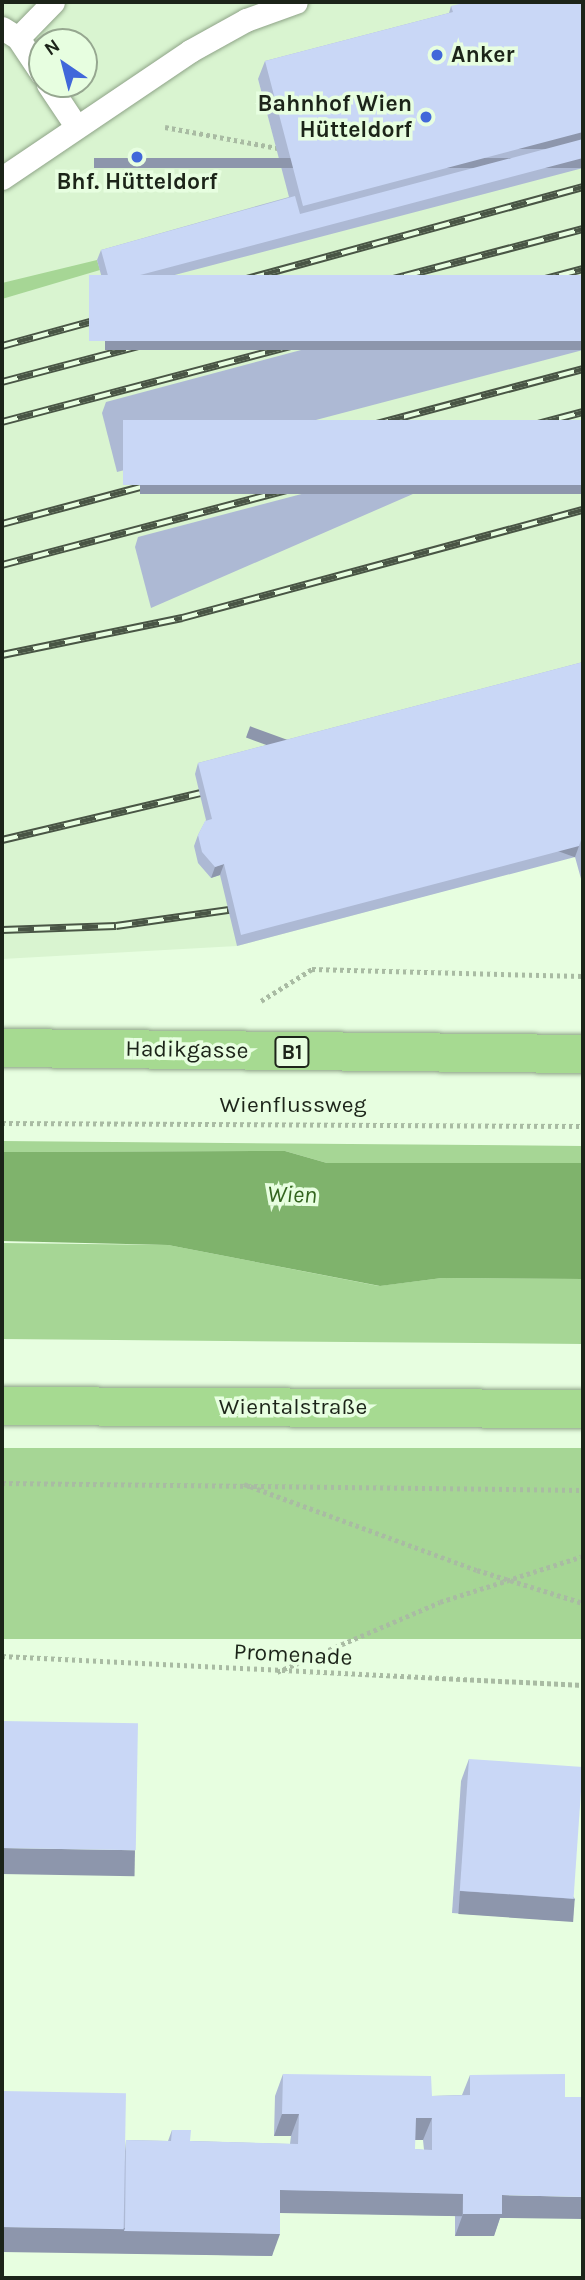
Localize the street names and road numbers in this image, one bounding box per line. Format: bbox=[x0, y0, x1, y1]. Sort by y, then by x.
road number: B1 bbox=[273, 1034, 311, 1070]
street label: Hadikgasse bbox=[125, 1035, 249, 1065]
street label: Wienflussweg bbox=[220, 1091, 366, 1119]
street label: Wientalstraße bbox=[219, 1393, 367, 1421]
street label: Promenade bbox=[233, 1638, 353, 1672]

